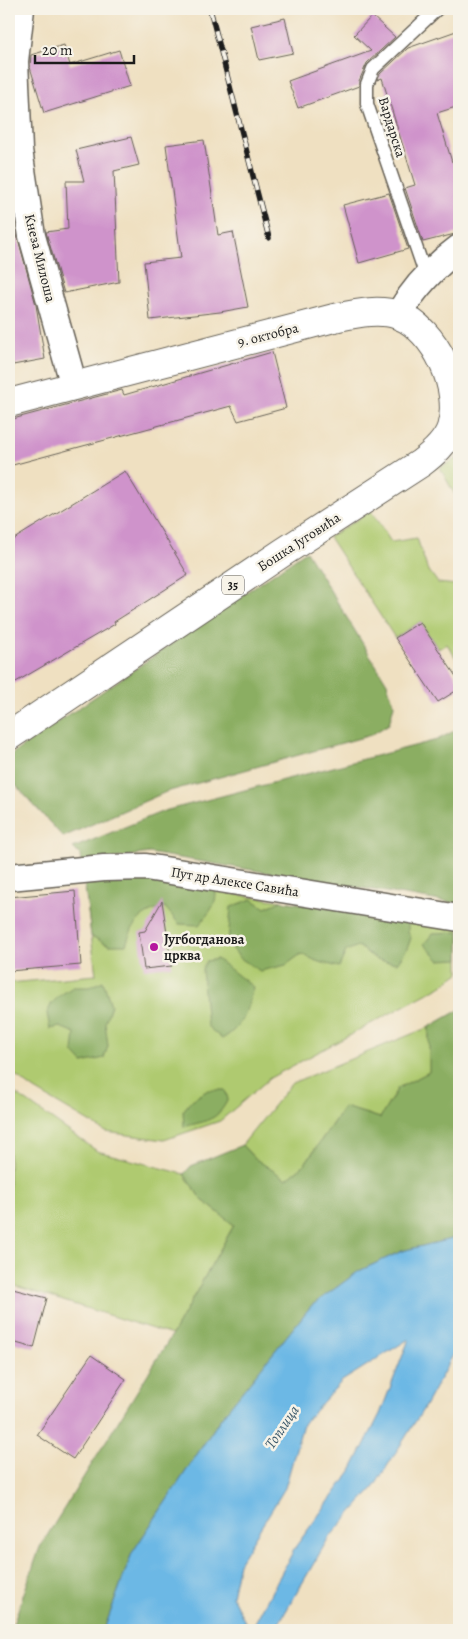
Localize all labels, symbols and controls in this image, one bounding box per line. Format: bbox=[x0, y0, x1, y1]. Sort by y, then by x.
scale bar bbox=[35, 32, 134, 64]
text: 20 m bbox=[42, 40, 73, 60]
street label: Вардарска bbox=[374, 94, 410, 160]
street label: Кнеза Милоша bbox=[20, 212, 60, 305]
street label: 9. октобра bbox=[236, 318, 301, 352]
street label: Бошка Југовића bbox=[254, 508, 345, 576]
road number: 35 bbox=[222, 576, 244, 594]
street label: Пут др Алексе Савића bbox=[170, 862, 301, 902]
place label: Југбогданова црква bbox=[164, 930, 245, 965]
marker: Југбогданова црква bbox=[148, 941, 160, 953]
water label: Топлица bbox=[260, 1401, 304, 1453]

